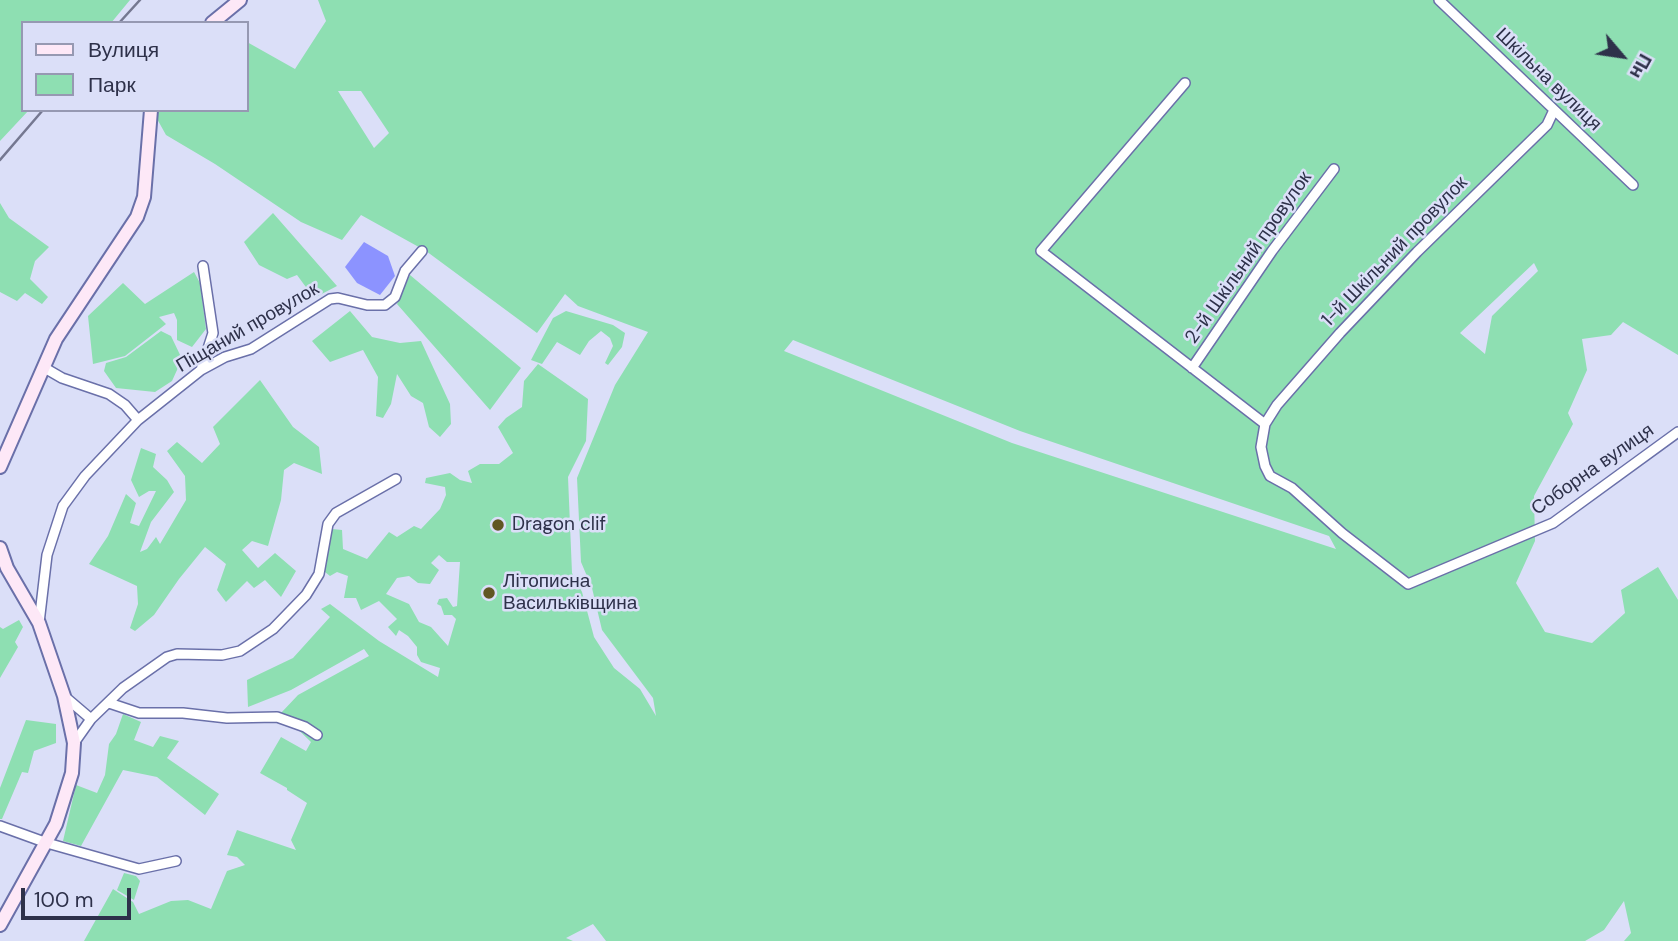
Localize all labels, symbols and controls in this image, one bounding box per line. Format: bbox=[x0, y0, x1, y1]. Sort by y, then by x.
legend bbox=[21, 21, 248, 112]
north arrow bbox=[1587, 21, 1657, 91]
street label: Шкільна вулиця bbox=[1490, 24, 1606, 136]
text: Вулиця bbox=[88, 36, 159, 64]
text: Пн bbox=[1624, 49, 1658, 83]
text: Парк bbox=[88, 71, 136, 99]
street label: 2-й Шкільний провулок bbox=[1181, 168, 1317, 348]
street label: 1-й Шкільний провулок bbox=[1317, 172, 1473, 332]
street label: Піщаний провулок bbox=[172, 278, 324, 378]
street label: Соборна вулиця bbox=[1527, 419, 1659, 521]
place label: Dragon clif bbox=[512, 514, 606, 536]
marker: Dragon clif bbox=[490, 517, 506, 533]
place label: Літописна Васильківщина bbox=[503, 571, 637, 615]
marker: Літописна Васильківщина bbox=[481, 585, 497, 601]
scale bar bbox=[24, 874, 135, 918]
text: 100 m bbox=[34, 886, 94, 914]

